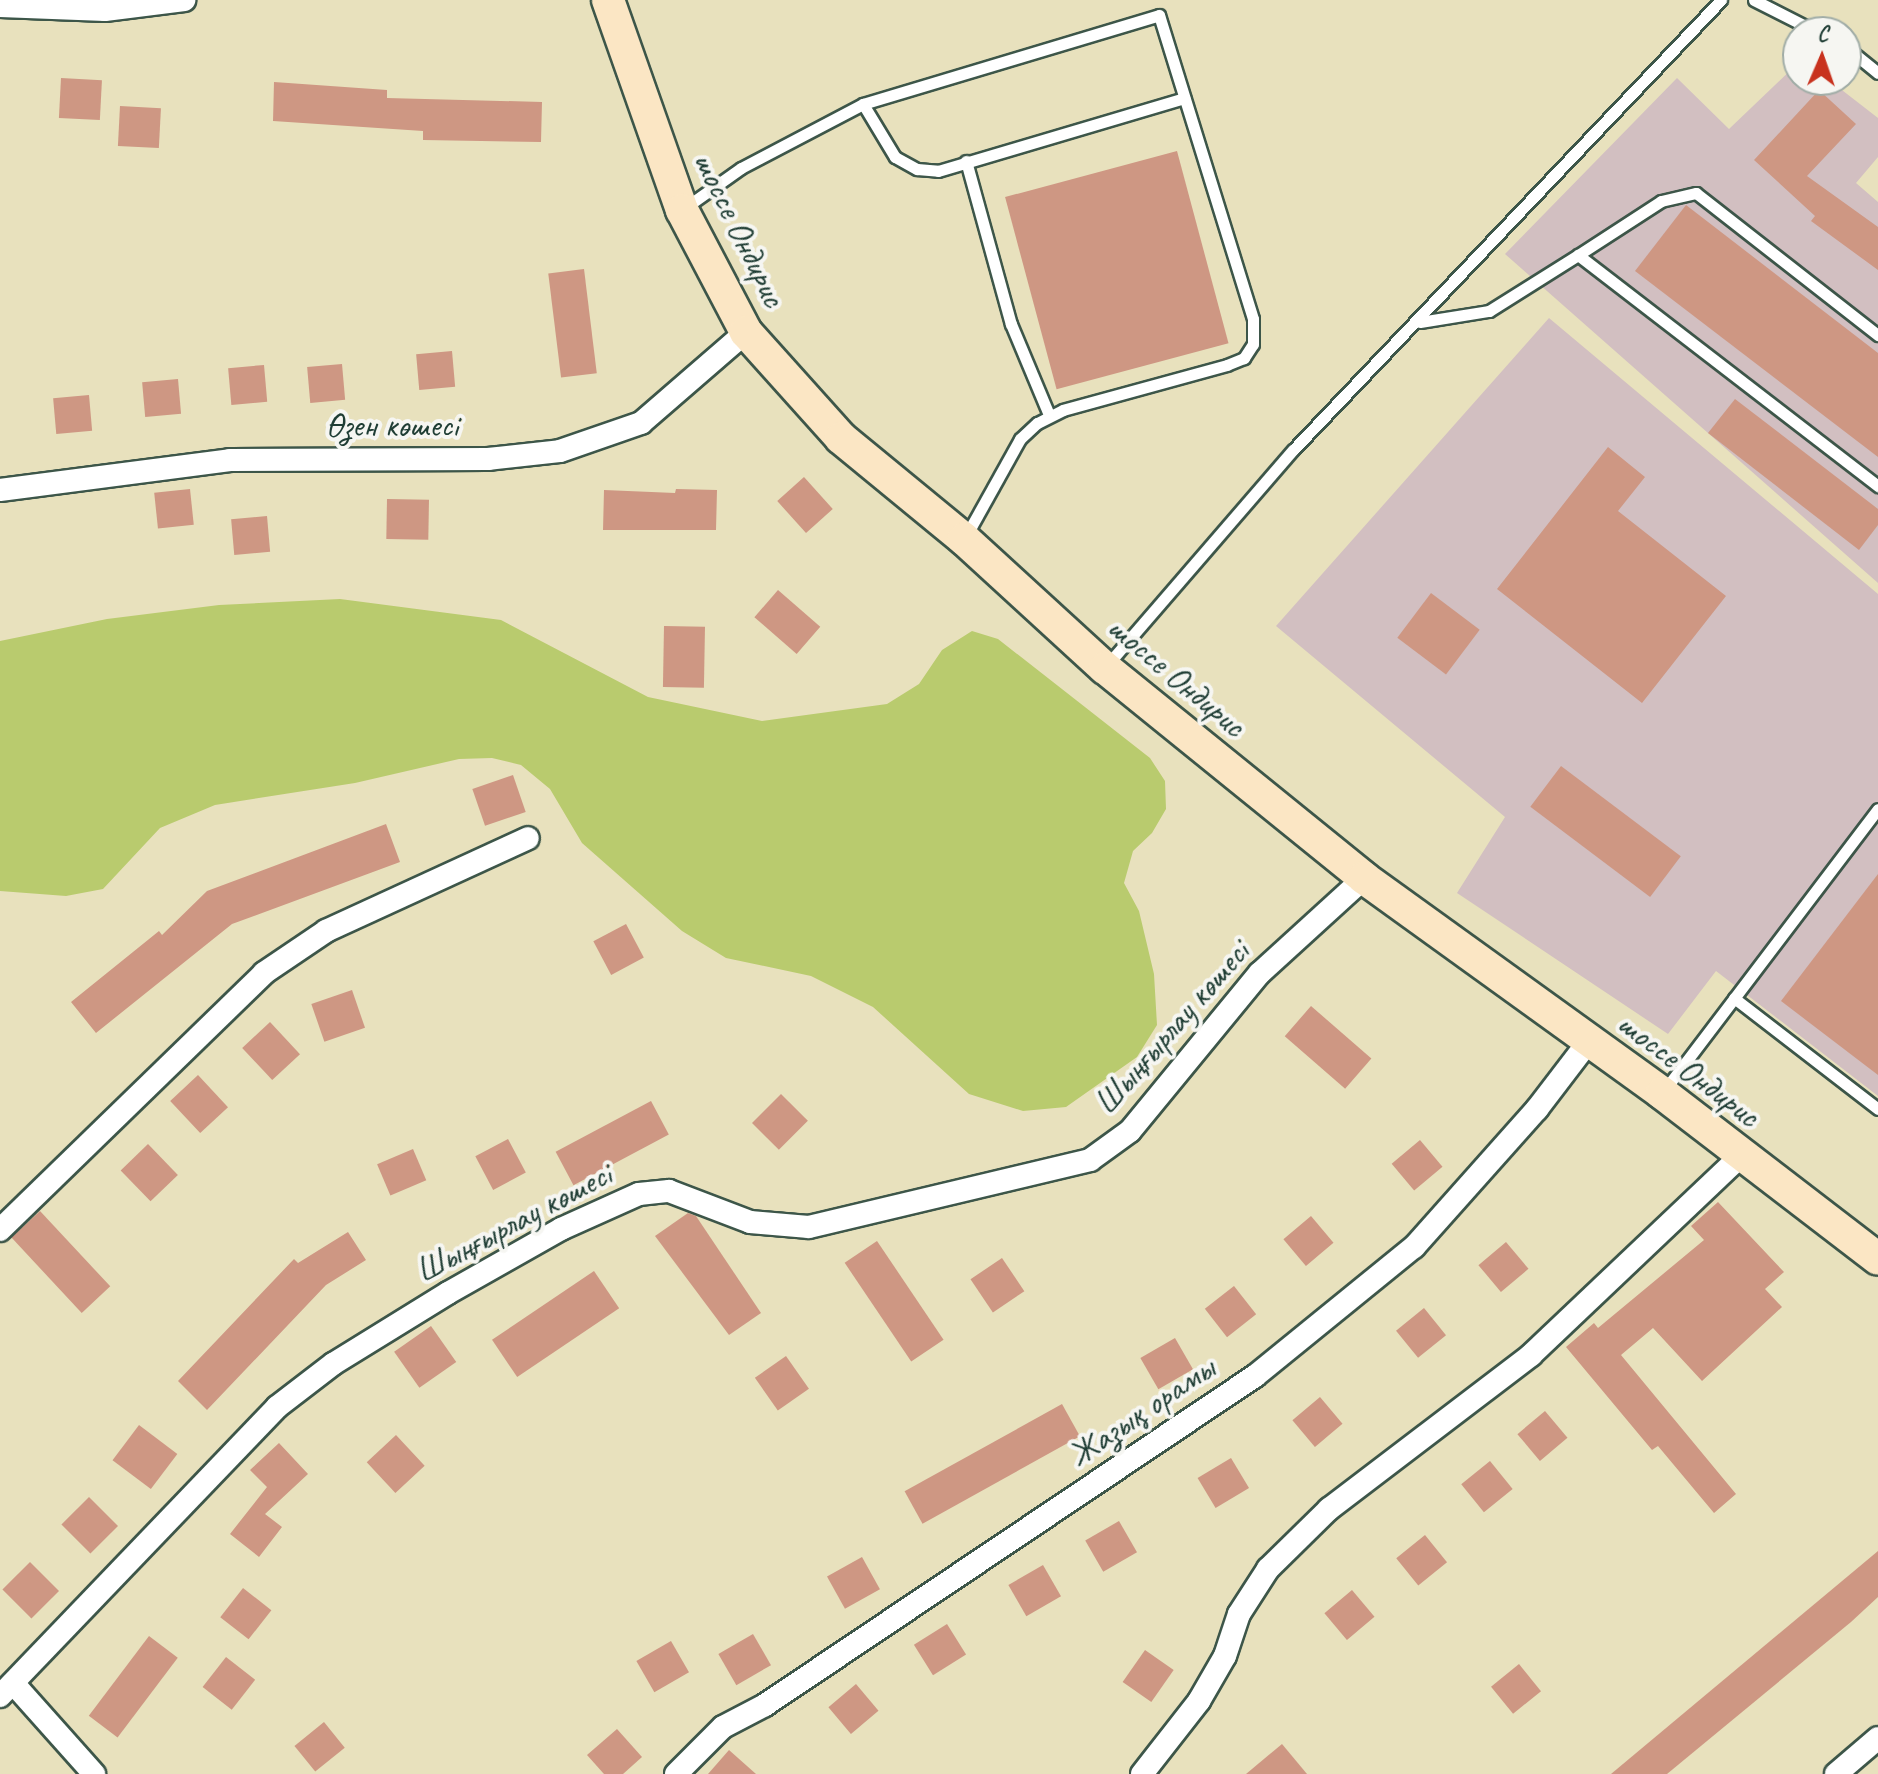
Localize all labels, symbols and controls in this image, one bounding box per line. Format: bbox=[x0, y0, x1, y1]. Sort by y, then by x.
north arrow bbox=[1782, 16, 1862, 96]
text: С bbox=[1817, 20, 1829, 48]
street label: шоссе Ондирис bbox=[684, 144, 796, 314]
street label: Өзен көшесі bbox=[326, 405, 458, 445]
street label: шоссе Ондирис bbox=[1099, 606, 1255, 746]
street label: Шыңғырлау көшесі bbox=[1084, 932, 1258, 1122]
street label: шоссе Ондирис bbox=[1609, 1001, 1769, 1137]
street label: Шыңғырлау көшесі bbox=[408, 1153, 618, 1291]
street label: Жазық орамы bbox=[1060, 1347, 1222, 1475]

